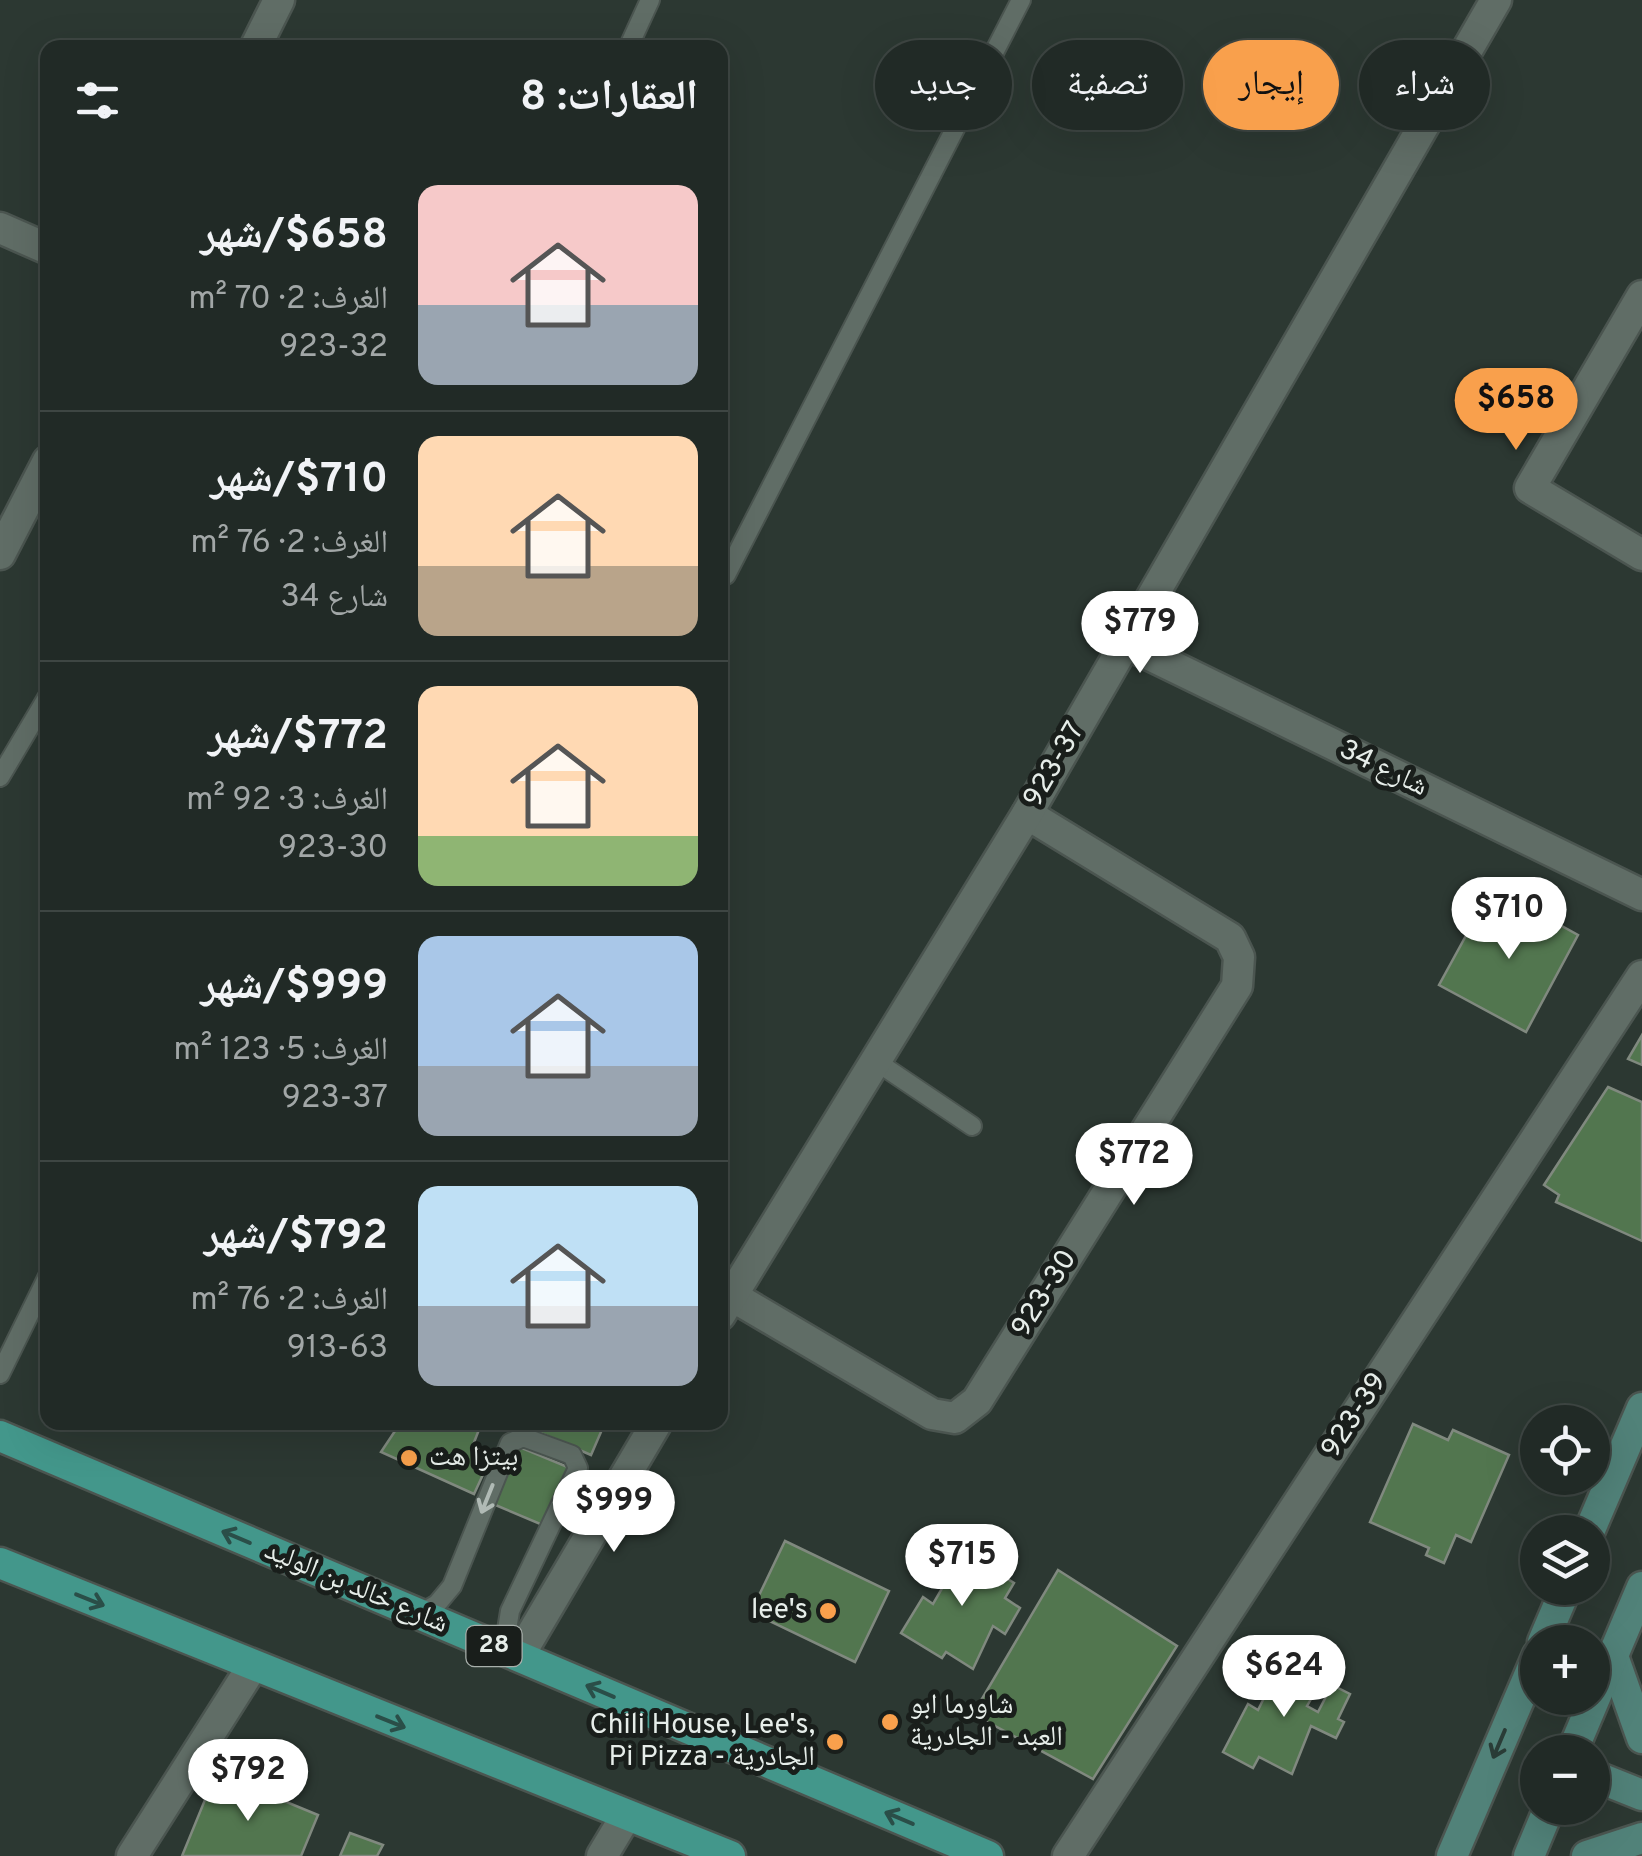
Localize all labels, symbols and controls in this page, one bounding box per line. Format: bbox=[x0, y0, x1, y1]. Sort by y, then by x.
chip: جديد bbox=[875, 40, 1012, 130]
chip: تصفية bbox=[1032, 40, 1183, 130]
chip: إيجار bbox=[1203, 40, 1339, 130]
chip: شراء bbox=[1359, 40, 1490, 130]
text: العقارات: 8 bbox=[520, 72, 698, 125]
icon: filters bbox=[70, 73, 125, 128]
text: $658/شهر bbox=[200, 210, 388, 263]
icon: home bbox=[498, 225, 618, 345]
text: الغرف: 2 · 70 m² bbox=[188, 280, 388, 320]
text: 923-32 bbox=[279, 328, 388, 368]
pin: $658 bbox=[1457, 368, 1575, 453]
text: $658 bbox=[1477, 380, 1555, 420]
text: $710/شهر bbox=[210, 454, 388, 507]
icon: home bbox=[498, 476, 618, 596]
text: الغرف: 2 · 76 m² bbox=[190, 524, 388, 564]
text: شارع 34 bbox=[281, 578, 388, 618]
pin: $779 bbox=[1081, 591, 1199, 676]
text: $779 bbox=[1103, 603, 1177, 643]
text: $772/شهر bbox=[208, 711, 388, 764]
street label: 923-37 bbox=[1016, 716, 1094, 814]
icon: home bbox=[498, 726, 618, 846]
street label: شارع 34 bbox=[1333, 732, 1433, 806]
text: الغرف: 3 · 92 m² bbox=[186, 781, 388, 821]
text: 923-30 bbox=[278, 829, 388, 869]
pin: $710 bbox=[1450, 877, 1568, 962]
text: $710 bbox=[1474, 889, 1544, 929]
text: $999/شهر bbox=[201, 961, 388, 1014]
icon: home bbox=[498, 976, 618, 1096]
text: الغرف: 5 · 123 m² bbox=[174, 1031, 388, 1071]
text: 923-37 bbox=[282, 1079, 388, 1119]
pin: $772 bbox=[1075, 1123, 1193, 1208]
text: $772 bbox=[1098, 1135, 1170, 1175]
text: $792/شهر bbox=[204, 1211, 388, 1264]
icon: home bbox=[498, 1226, 618, 1346]
street label: 923-30 bbox=[1004, 1244, 1086, 1344]
text: الغرف: 2 · 76 m² bbox=[190, 1281, 388, 1321]
text: 913-63 bbox=[287, 1329, 388, 1369]
street label: 923-39 bbox=[1314, 1366, 1396, 1466]
map controls bbox=[1520, 1405, 1610, 1825]
button: locate bbox=[1520, 1405, 1610, 1495]
place label: بيتزا هت bbox=[429, 1440, 519, 1476]
marker: بيتزا هت bbox=[398, 1447, 420, 1469]
pin: $999 bbox=[555, 1470, 673, 1555]
text: $999 bbox=[575, 1482, 653, 1522]
one-way arrow bbox=[477, 1483, 495, 1514]
button: layers bbox=[1520, 1515, 1610, 1605]
pin: $715 bbox=[903, 1524, 1021, 1609]
one-way arrow bbox=[221, 1526, 252, 1544]
street label: شارع خالد بن الوليد bbox=[259, 1533, 453, 1643]
text: $715 bbox=[927, 1536, 997, 1576]
one-way arrow bbox=[74, 1592, 105, 1610]
place label: lee's bbox=[751, 1593, 808, 1629]
marker: lee's bbox=[817, 1600, 839, 1622]
button: + bbox=[1520, 1625, 1610, 1715]
road number: 28 bbox=[466, 1626, 522, 1666]
pin: $624 bbox=[1225, 1635, 1343, 1720]
text: $624 bbox=[1244, 1647, 1324, 1687]
one-way arrow bbox=[585, 1681, 615, 1699]
place label: شاورما ابو العبد - الجادرية bbox=[910, 1688, 1063, 1756]
place label: Chili House, Lee's, Pi Pizza - الجادرية bbox=[590, 1708, 815, 1776]
marker: شاورما ابو العبد - الجادرية bbox=[879, 1711, 901, 1733]
one-way arrow bbox=[375, 1715, 406, 1733]
one-way arrow bbox=[1489, 1728, 1507, 1759]
marker: Chili House, Lee's, Pi Pizza - الجادرية bbox=[824, 1731, 846, 1753]
button: − bbox=[1520, 1735, 1610, 1825]
pin: $792 bbox=[189, 1739, 307, 1824]
text: $792 bbox=[210, 1751, 286, 1791]
one-way arrow bbox=[884, 1808, 915, 1826]

